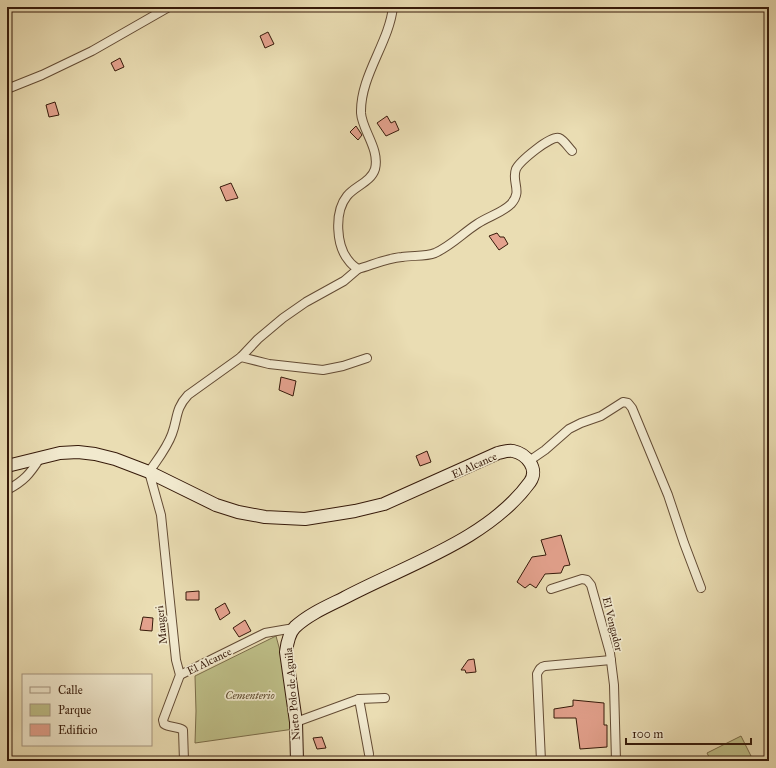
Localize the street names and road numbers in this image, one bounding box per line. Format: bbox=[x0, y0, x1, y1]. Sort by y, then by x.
street label: El Alcance bbox=[450, 450, 499, 481]
street label: El Vengador bbox=[599, 596, 626, 654]
street label: Maugeri bbox=[153, 605, 170, 645]
street label: El Alcance bbox=[185, 645, 234, 678]
street label: Nieto Polo de Aguila bbox=[282, 647, 303, 741]

